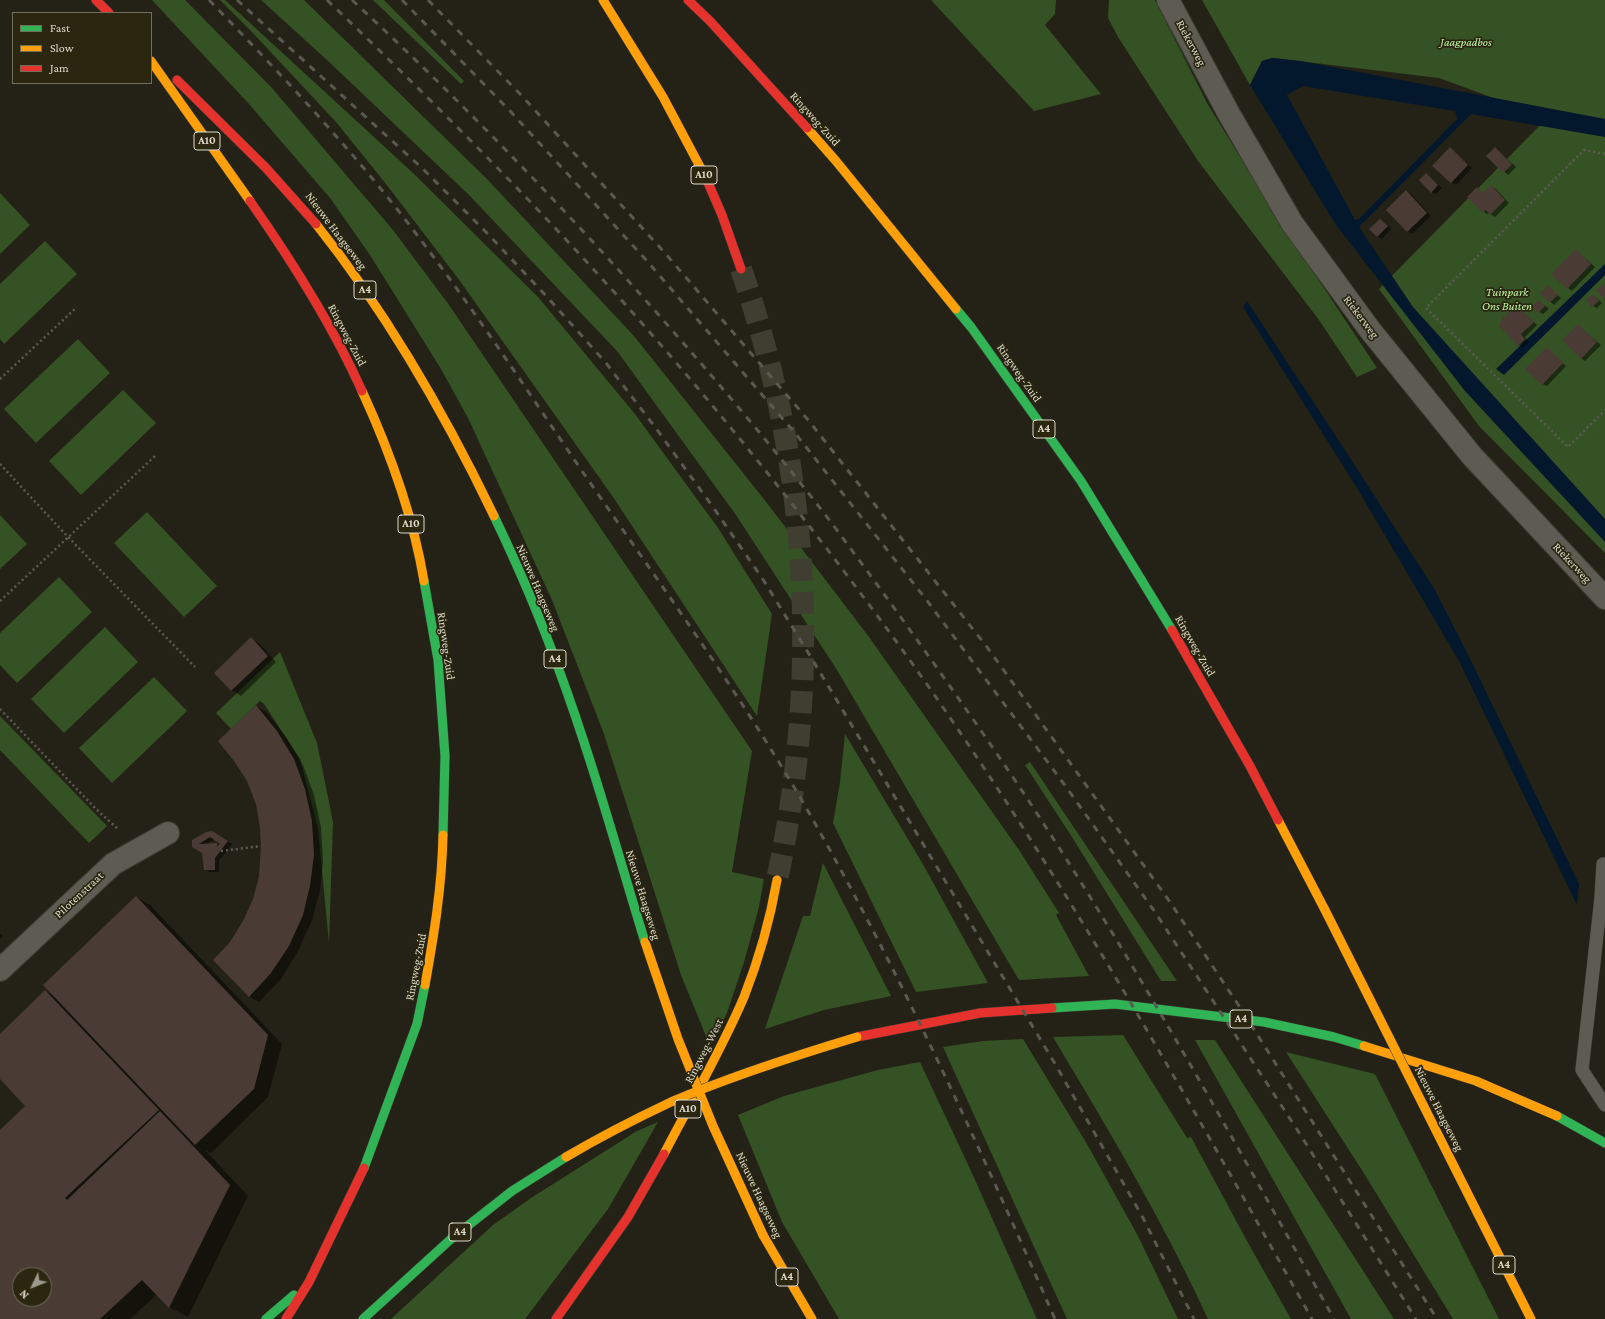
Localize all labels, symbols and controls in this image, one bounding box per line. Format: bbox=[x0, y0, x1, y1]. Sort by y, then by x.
legend bbox=[12, 12, 152, 84]
street label: Riekerweg bbox=[1173, 18, 1209, 68]
text: Fast bbox=[50, 21, 70, 35]
park label: Jaagpadbos bbox=[1440, 35, 1492, 49]
text: Slow bbox=[50, 41, 74, 55]
text: Jam bbox=[50, 61, 69, 75]
street label: Ringweg-Zuid bbox=[787, 89, 843, 149]
road number: A10 bbox=[194, 132, 220, 150]
road number: A10 bbox=[691, 166, 717, 184]
street label: Nieuwe Haagseweg bbox=[302, 189, 370, 273]
road number: A4 bbox=[354, 281, 376, 299]
park label: Tuinpark Ons Buiten bbox=[1482, 285, 1532, 313]
street label: Riekerweg bbox=[1340, 293, 1382, 341]
street label: Ringweg-Zuid bbox=[325, 302, 369, 368]
street label: Ringweg-Zuid bbox=[994, 341, 1044, 405]
road number: A4 bbox=[1033, 420, 1055, 438]
road number: A10 bbox=[398, 515, 424, 533]
street label: Riekerweg bbox=[1550, 540, 1594, 586]
street label: Nieuwe Haagseweg bbox=[513, 542, 563, 634]
street label: Ringweg-Zuid bbox=[434, 611, 458, 681]
street label: Ringweg-Zuid bbox=[1172, 613, 1218, 679]
road number: A4 bbox=[544, 650, 566, 668]
street label: Nieuwe Haagseweg bbox=[622, 848, 664, 942]
street label: Pilotenstraat bbox=[52, 869, 106, 921]
street label: Ringweg-Zuid bbox=[402, 932, 430, 1002]
road number: A4 bbox=[1230, 1010, 1252, 1028]
street label: Ringweg-West bbox=[682, 1016, 726, 1086]
street label: Nieuwe Haagseweg bbox=[1411, 1064, 1467, 1154]
road number: A10 bbox=[675, 1100, 701, 1118]
street label: Nieuwe Haagseweg bbox=[733, 1150, 785, 1240]
road number: A4 bbox=[449, 1223, 471, 1241]
road number: A4 bbox=[1493, 1256, 1515, 1274]
north arrow bbox=[12, 1267, 52, 1307]
road number: A4 bbox=[776, 1268, 798, 1286]
text: N bbox=[17, 1288, 31, 1301]

